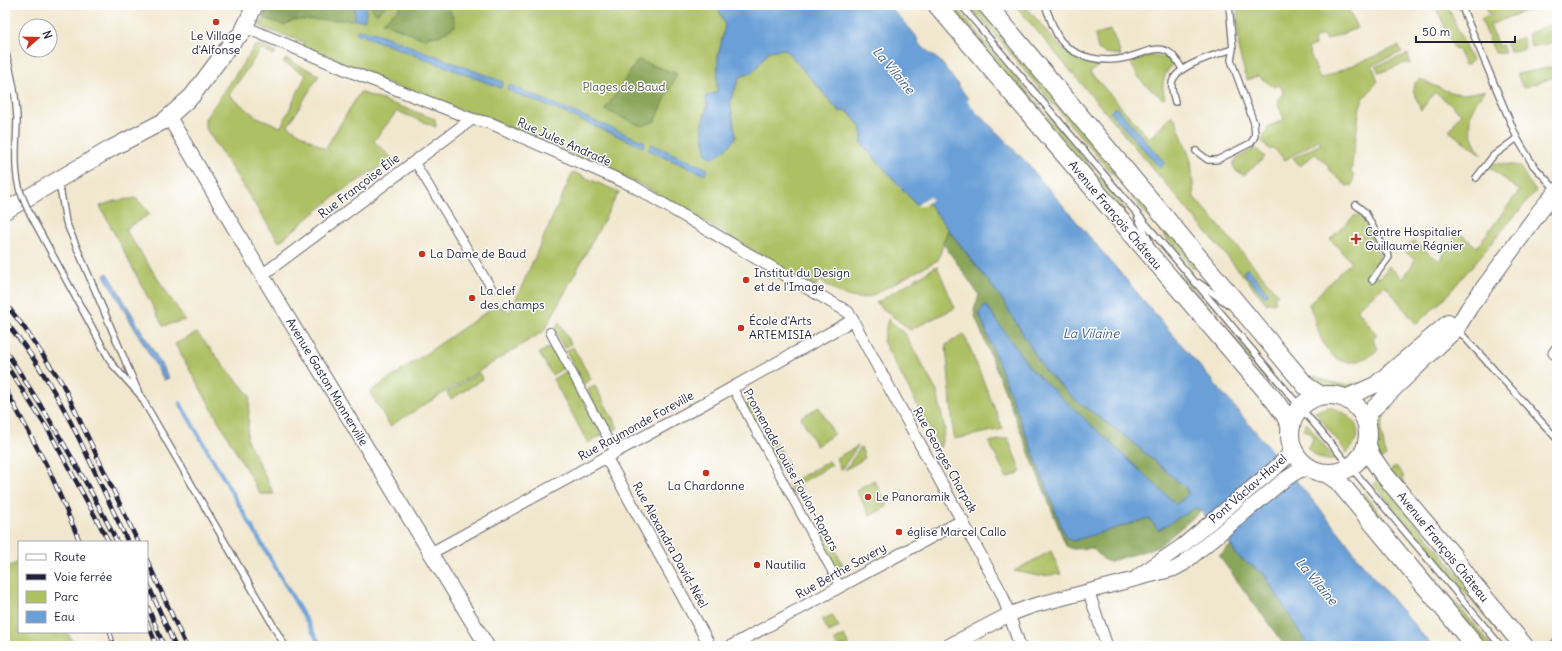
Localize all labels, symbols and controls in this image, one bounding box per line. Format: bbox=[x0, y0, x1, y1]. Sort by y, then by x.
marker: Le Village d'Alfonse bbox=[211, 17, 221, 27]
north arrow bbox=[18, 18, 58, 58]
scale bar bbox=[1416, 18, 1515, 44]
text: 50 m bbox=[1422, 24, 1451, 39]
place label: Le Village d'Alfonse bbox=[190, 28, 242, 57]
text: N bbox=[40, 29, 55, 41]
water label: La Vilaine bbox=[869, 43, 919, 98]
park label: Plages de Baud bbox=[582, 79, 666, 94]
street label: Rue Jules Andrade bbox=[515, 114, 613, 169]
street label: Rue Françoise Élie bbox=[315, 150, 402, 221]
street label: Avenue François Château bbox=[1065, 157, 1165, 272]
place label: Centre Hospitalier Guillaume Régnier bbox=[1365, 224, 1464, 253]
marker: Centre Hospitalier Guillaume Régnier bbox=[1350, 233, 1362, 245]
place label: La Dame de Baud bbox=[430, 246, 526, 261]
marker: La Dame de Baud bbox=[417, 249, 427, 259]
place label: Institut du Design et de l'Image bbox=[754, 265, 850, 294]
marker: Institut du Design et de l'Image bbox=[741, 275, 751, 285]
place label: La clef des champs bbox=[480, 283, 545, 312]
marker: La clef des champs bbox=[467, 293, 477, 303]
place label: École d'Arts ARTEMISIA bbox=[749, 313, 812, 342]
street label: Avenue Gaston Monnerville bbox=[283, 315, 372, 448]
marker: École d'Arts ARTEMISIA bbox=[736, 323, 746, 333]
water label: La Vilaine bbox=[1063, 325, 1120, 342]
street label: Promenade Louise Foulon-Ropars bbox=[740, 386, 842, 553]
street label: Rue Raymonde Foreville bbox=[575, 388, 696, 464]
street label: Rue Georges Charpak bbox=[910, 404, 981, 515]
street label: Pont Václav-Havel bbox=[1206, 451, 1290, 526]
marker: La Chardonne bbox=[701, 468, 711, 478]
place label: La Chardonne bbox=[668, 478, 744, 493]
street label: Rue Alexandra David-Néel bbox=[630, 479, 711, 610]
place label: Le Panoramik bbox=[876, 489, 950, 504]
street label: Avenue François Château bbox=[1394, 489, 1492, 605]
marker: Le Panoramik bbox=[863, 492, 873, 502]
place label: église Marcel Callo bbox=[907, 524, 1007, 539]
marker: église Marcel Callo bbox=[894, 527, 904, 537]
street label: Rue Berthe Savery bbox=[793, 540, 889, 602]
legend bbox=[18, 541, 148, 633]
text: Route bbox=[54, 549, 86, 564]
water label: La Vilaine bbox=[1292, 554, 1342, 609]
place label: Nautilia bbox=[765, 557, 806, 572]
marker: Nautilia bbox=[752, 560, 762, 570]
text: Voie ferrée bbox=[54, 569, 112, 584]
text: Parc bbox=[54, 589, 79, 604]
text: Eau bbox=[54, 609, 75, 624]

